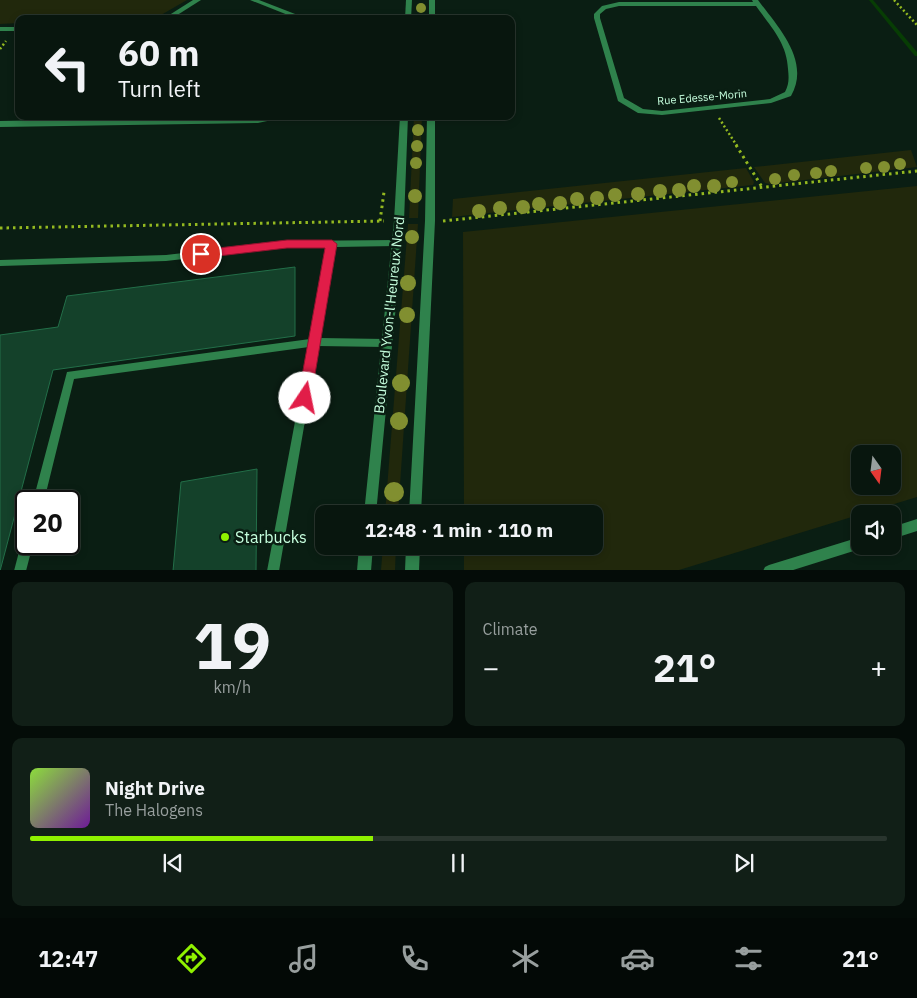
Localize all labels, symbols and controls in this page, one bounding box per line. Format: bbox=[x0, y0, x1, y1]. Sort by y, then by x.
text: 60 m bbox=[118, 30, 200, 76]
icon: left bbox=[35, 35, 100, 100]
text: Turn left bbox=[118, 74, 201, 103]
street label: Rue Edesse-Morin bbox=[657, 86, 747, 108]
street label: Boulevard Yvon-l'Heureux Nord bbox=[370, 216, 408, 414]
pin bbox=[180, 233, 222, 275]
icon: arrive bbox=[187, 240, 215, 268]
position arrow bbox=[278, 371, 330, 423]
north arrow bbox=[851, 445, 901, 495]
map controls bbox=[851, 445, 901, 555]
speed limit sign: 20 bbox=[15, 490, 80, 555]
button: sound bbox=[851, 505, 901, 555]
text: 12:48 · 1 min · 110 m bbox=[365, 518, 553, 542]
place label: Starbucks bbox=[235, 527, 307, 547]
marker: Starbucks bbox=[219, 531, 231, 543]
text: 19 bbox=[193, 602, 271, 687]
text: Climate bbox=[483, 619, 538, 639]
text: 21° bbox=[653, 643, 716, 692]
text: − bbox=[483, 649, 499, 686]
text: + bbox=[870, 649, 887, 686]
text: km/h bbox=[213, 677, 251, 697]
text: Night Drive bbox=[105, 776, 205, 800]
text: The Halogens bbox=[105, 800, 203, 820]
icon: previous bbox=[159, 849, 187, 877]
icon: pause bbox=[444, 849, 472, 877]
icon: next bbox=[730, 849, 758, 877]
icon: directions bbox=[174, 941, 209, 976]
icon: music bbox=[286, 941, 321, 976]
icon: phone bbox=[397, 941, 432, 976]
icon: climate bbox=[508, 941, 543, 976]
icon: car bbox=[620, 941, 655, 976]
icon: filters bbox=[731, 941, 766, 976]
text: 12:47 bbox=[38, 944, 98, 973]
text: 21° bbox=[842, 944, 879, 973]

